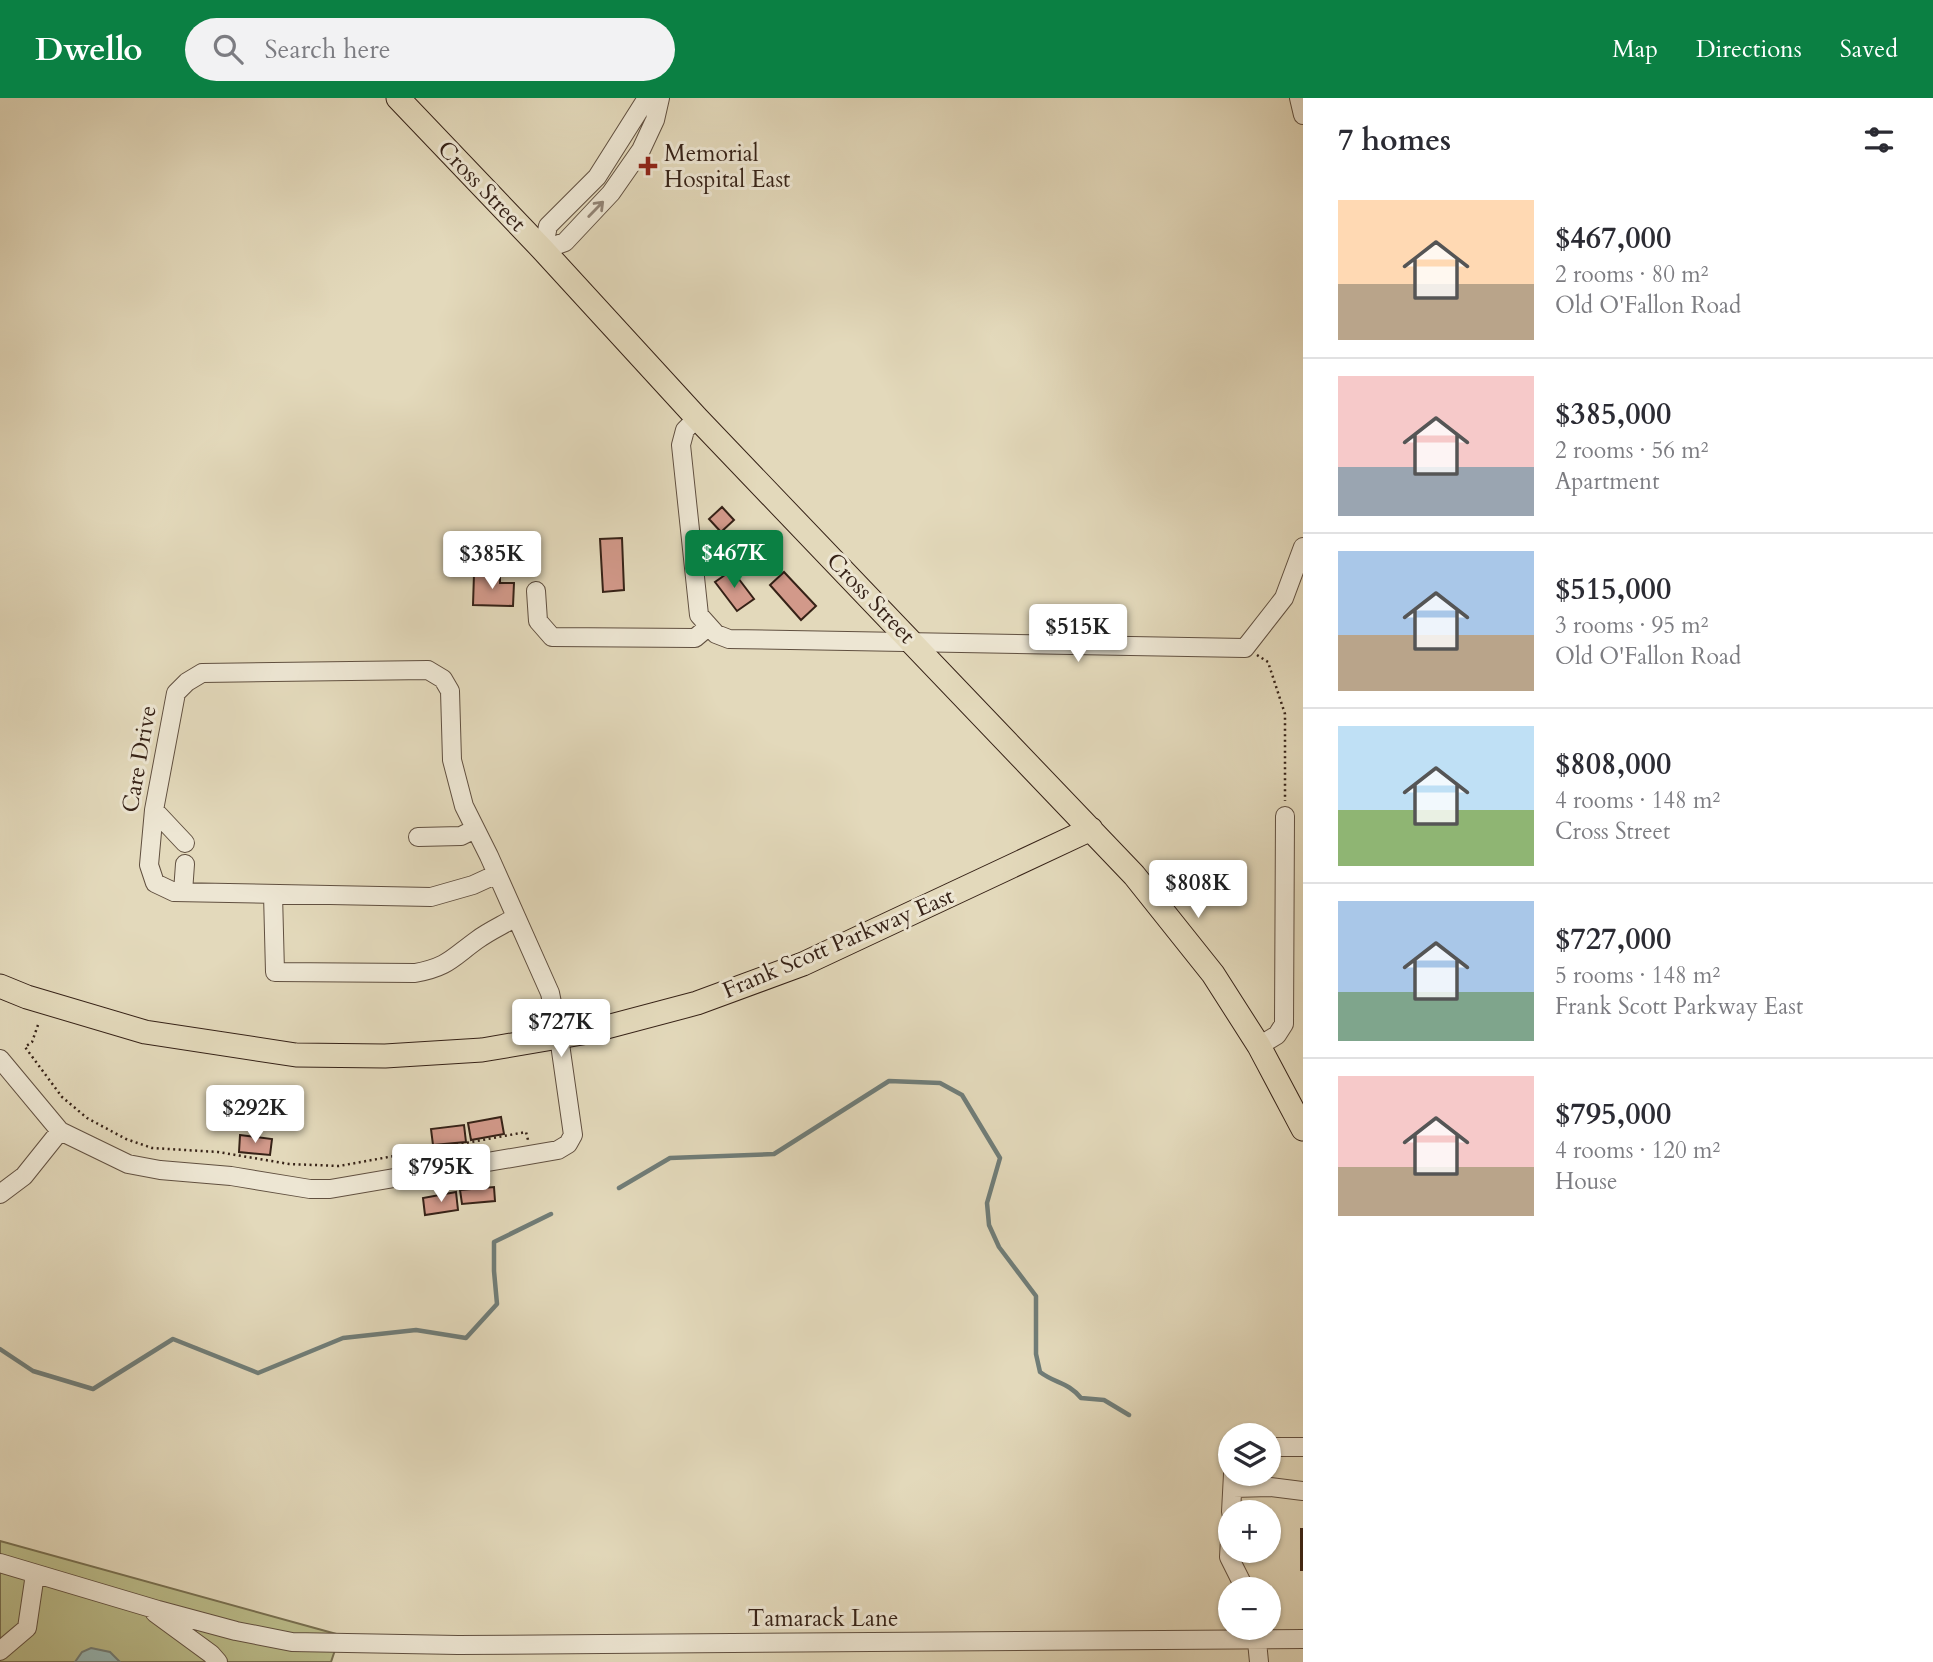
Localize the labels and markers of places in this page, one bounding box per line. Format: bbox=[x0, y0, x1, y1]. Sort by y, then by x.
place label: Memorial Hospital East bbox=[664, 138, 790, 195]
marker: Memorial Hospital East bbox=[638, 156, 658, 176]
pin: $467K bbox=[685, 531, 783, 590]
pin: $385K bbox=[443, 532, 541, 591]
pin: $515K bbox=[1029, 604, 1127, 664]
pin: $808K bbox=[1149, 860, 1247, 920]
pin: $727K bbox=[512, 1000, 610, 1059]
pin: $292K bbox=[206, 1086, 304, 1145]
pin: $795K bbox=[392, 1144, 490, 1204]

